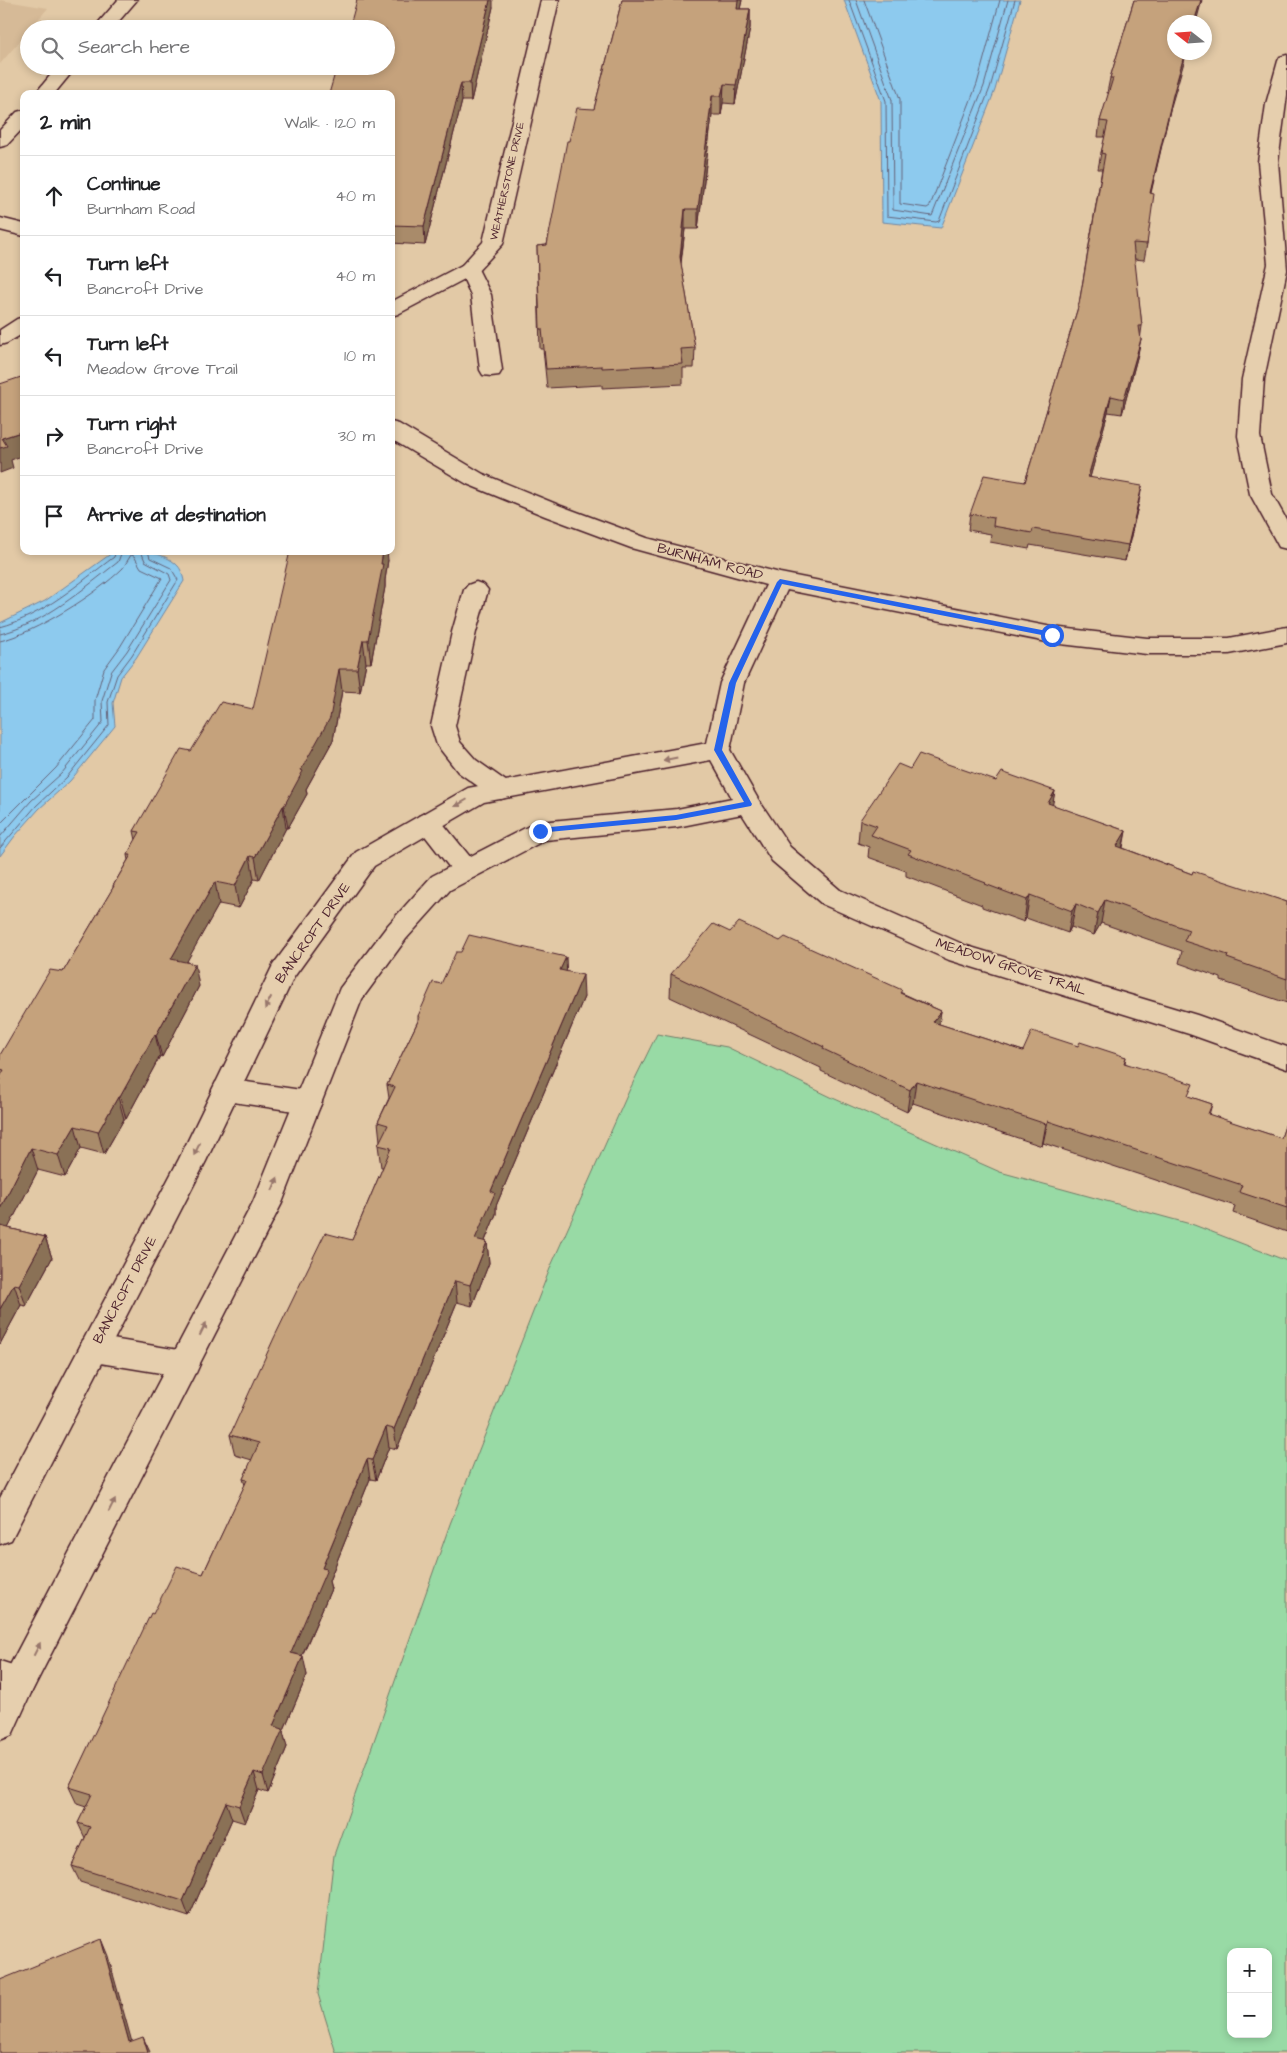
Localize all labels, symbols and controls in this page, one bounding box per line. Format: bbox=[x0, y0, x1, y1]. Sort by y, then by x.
north arrow bbox=[1167, 15, 1212, 60]
search box bbox=[20, 20, 395, 75]
icon: search bbox=[38, 34, 66, 62]
text: Search here bbox=[78, 34, 190, 61]
text: 2 min bbox=[40, 108, 90, 137]
text: Walk · 120 m bbox=[284, 112, 375, 134]
street label: WEATHERSTONE DRIVE bbox=[486, 120, 528, 242]
text: Continue bbox=[87, 171, 161, 198]
icon: ahead bbox=[40, 182, 68, 210]
text: 40 m bbox=[335, 185, 375, 207]
text: Burnham Road bbox=[87, 198, 195, 220]
text: Turn left bbox=[87, 251, 168, 278]
icon: left bbox=[40, 262, 68, 290]
text: 40 m bbox=[335, 265, 375, 287]
text: Bancroft Drive bbox=[87, 278, 203, 300]
text: Turn left bbox=[87, 331, 168, 358]
icon: left bbox=[40, 342, 68, 370]
text: 10 m bbox=[344, 345, 375, 367]
text: Meadow Grove Trail bbox=[87, 358, 238, 380]
text: Turn right bbox=[87, 411, 176, 438]
icon: right bbox=[40, 422, 68, 450]
text: 30 m bbox=[338, 425, 375, 447]
text: Bancroft Drive bbox=[87, 438, 203, 460]
icon: arrive bbox=[40, 502, 68, 530]
text: Arrive at destination bbox=[87, 502, 266, 529]
street label: BURNHAM ROAD bbox=[655, 538, 765, 586]
route start bbox=[1041, 624, 1064, 647]
one-way arrow bbox=[662, 755, 678, 763]
one-way arrow bbox=[454, 799, 467, 808]
route end bbox=[529, 820, 552, 843]
street label: BANCROFT DRIVE bbox=[271, 878, 356, 988]
street label: MEADOW GROVE TRAIL bbox=[933, 933, 1089, 1001]
one-way arrow bbox=[263, 996, 271, 1010]
one-way arrow bbox=[193, 1142, 201, 1156]
one-way arrow bbox=[271, 1177, 279, 1191]
street label: BANCROFT DRIVE bbox=[88, 1232, 162, 1347]
one-way arrow bbox=[199, 1322, 207, 1337]
one-way arrow bbox=[108, 1497, 116, 1512]
one-way arrow bbox=[33, 1642, 41, 1656]
map controls bbox=[1227, 1948, 1272, 2038]
button: + bbox=[1227, 1948, 1272, 1993]
button: − bbox=[1227, 1993, 1272, 2038]

